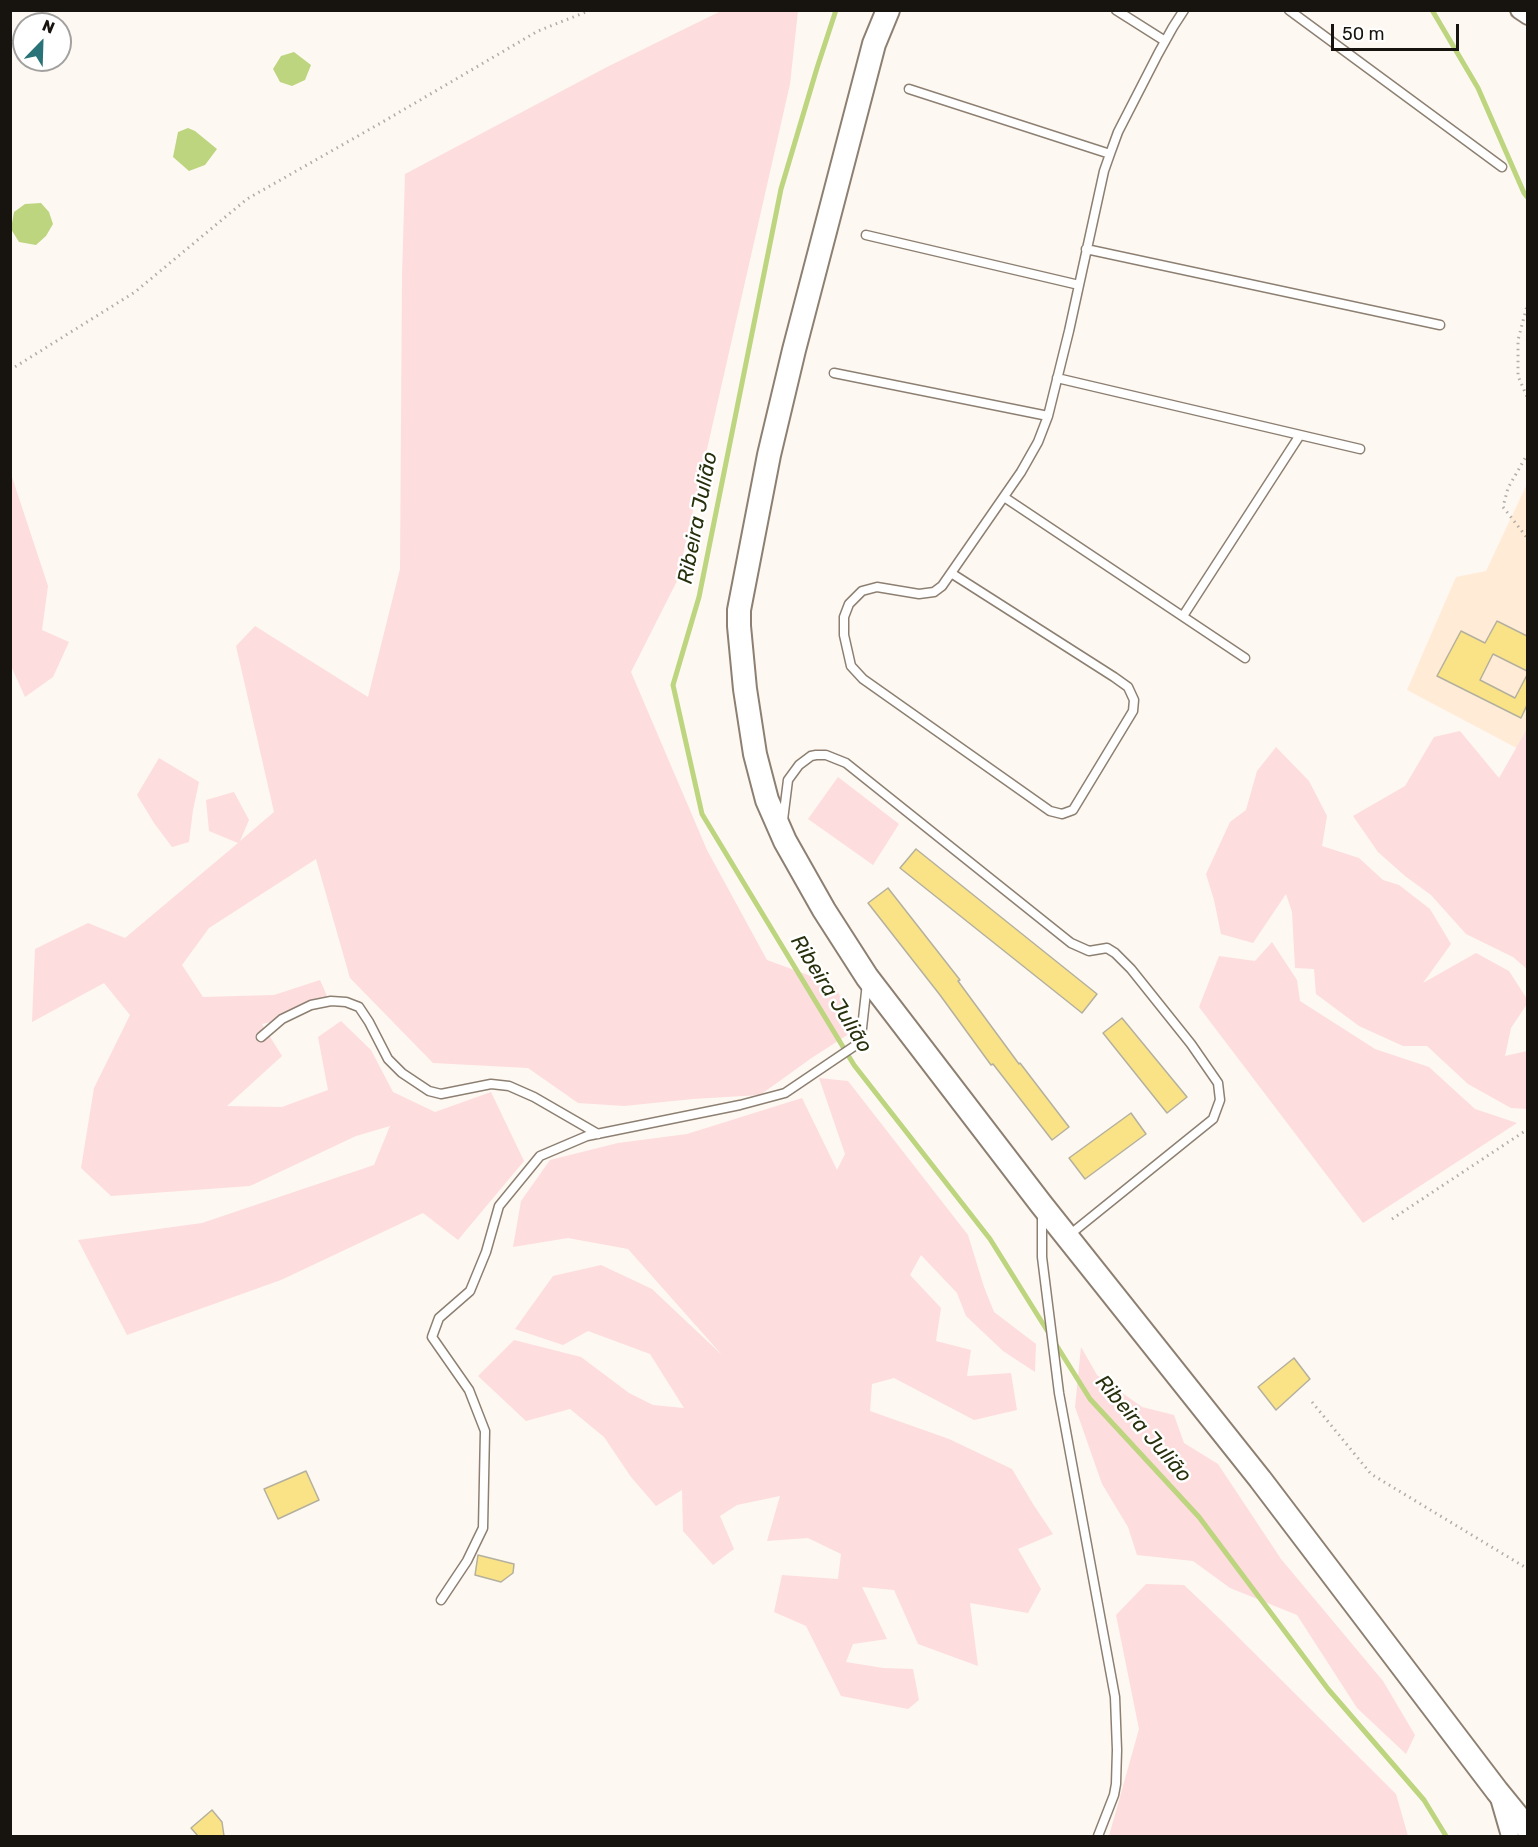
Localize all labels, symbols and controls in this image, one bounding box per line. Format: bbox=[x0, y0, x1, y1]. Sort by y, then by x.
north arrow bbox=[12, 12, 72, 72]
scale bar bbox=[1334, 12, 1462, 50]
text: N bbox=[39, 16, 57, 38]
text: 50 m bbox=[1342, 23, 1385, 45]
water label: Ribeira Julião bbox=[673, 450, 723, 586]
water label: Ribeira Julião bbox=[785, 930, 877, 1058]
water label: Ribeira Julião bbox=[1089, 1370, 1197, 1488]

